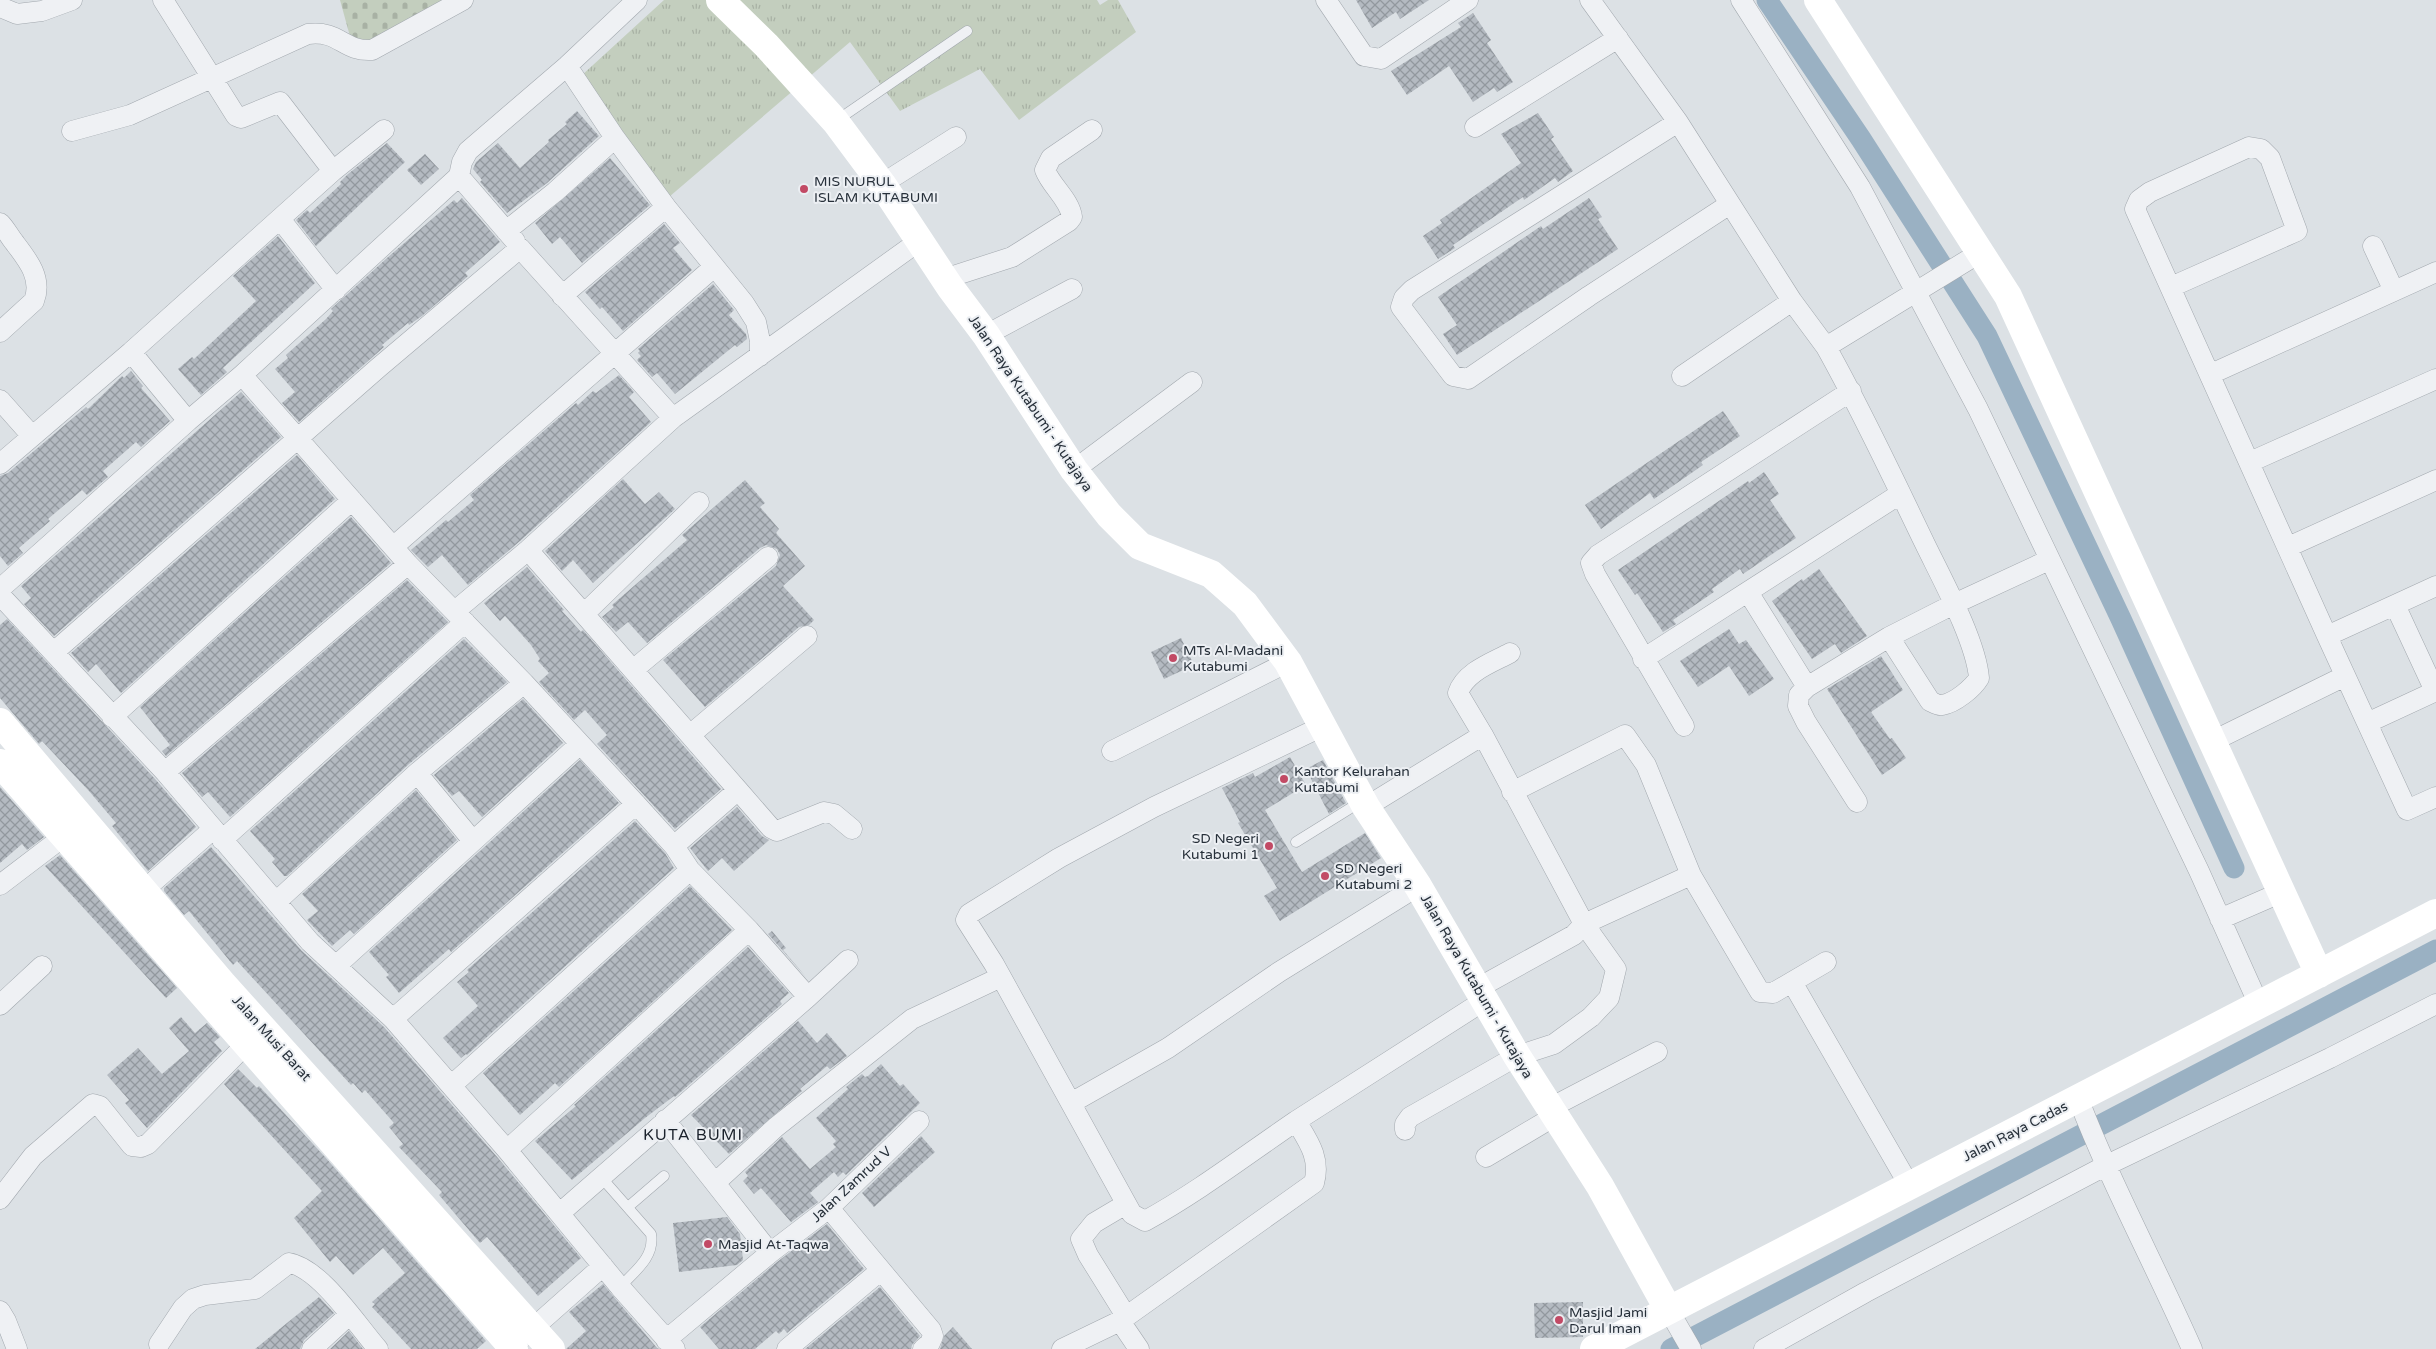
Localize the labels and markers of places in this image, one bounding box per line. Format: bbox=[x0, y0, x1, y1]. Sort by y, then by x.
place label: MIS NURUL ISLAM KUTABUMI bbox=[814, 173, 938, 206]
marker: MIS NURUL ISLAM KUTABUMI bbox=[798, 183, 810, 195]
place label: MTs Al-Madani Kutabumi bbox=[1183, 642, 1283, 675]
marker: MTs Al-Madani Kutabumi bbox=[1167, 652, 1179, 664]
place label: Kantor Kelurahan Kutabumi bbox=[1294, 763, 1410, 796]
marker: Kantor Kelurahan Kutabumi bbox=[1278, 773, 1290, 785]
place label: SD Negeri Kutabumi 1 bbox=[1182, 830, 1259, 863]
marker: SD Negeri Kutabumi 1 bbox=[1263, 840, 1275, 852]
place label: SD Negeri Kutabumi 2 bbox=[1335, 860, 1412, 893]
marker: SD Negeri Kutabumi 2 bbox=[1319, 870, 1331, 882]
place label: Masjid At-Taqwa bbox=[718, 1236, 829, 1253]
marker: Masjid At-Taqwa bbox=[702, 1238, 714, 1250]
place label: Masjid Jami Darul Iman bbox=[1569, 1304, 1647, 1337]
marker: Masjid Jami Darul Iman bbox=[1553, 1314, 1565, 1326]

